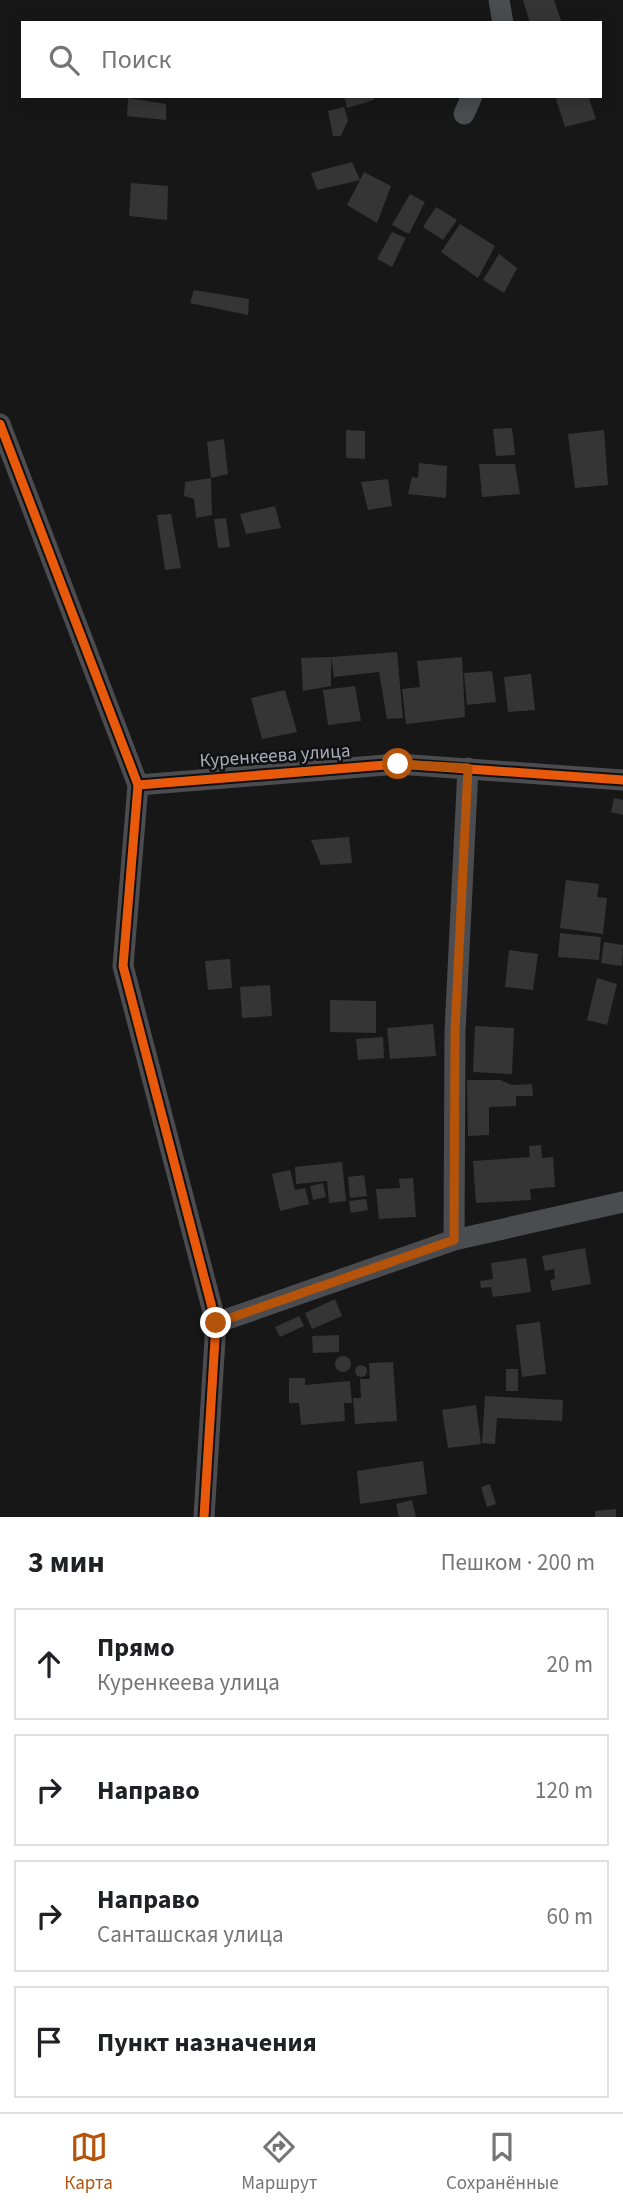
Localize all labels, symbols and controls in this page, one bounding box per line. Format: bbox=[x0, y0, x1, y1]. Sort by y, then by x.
search box bbox=[21, 21, 602, 98]
icon: search bbox=[45, 41, 83, 79]
text: Поиск bbox=[101, 41, 171, 78]
street label: Куренкеева улица bbox=[199, 737, 351, 775]
route start bbox=[382, 748, 413, 779]
route end bbox=[200, 1307, 231, 1338]
text: 3 мин bbox=[28, 1541, 105, 1584]
text: Пешком · 200 m bbox=[441, 1546, 595, 1579]
text: Прямо bbox=[97, 1629, 175, 1666]
icon: ahead bbox=[30, 1645, 68, 1683]
text: 20 m bbox=[546, 1648, 593, 1681]
text: Куренкеева улица bbox=[97, 1666, 280, 1699]
icon: right bbox=[30, 1771, 68, 1809]
text: Направо bbox=[97, 1772, 200, 1809]
text: 120 m bbox=[535, 1774, 593, 1807]
text: Направо bbox=[97, 1881, 200, 1918]
icon: right bbox=[30, 1897, 68, 1935]
text: 60 m bbox=[546, 1900, 593, 1933]
text: Санташская улица bbox=[97, 1918, 284, 1951]
icon: arrive bbox=[30, 2023, 68, 2061]
text: Пункт назначения bbox=[97, 2024, 317, 2061]
tab: Карта bbox=[64, 2128, 113, 2197]
tab: Маршрут bbox=[241, 2128, 318, 2197]
tab: Сохранённые bbox=[446, 2128, 559, 2197]

